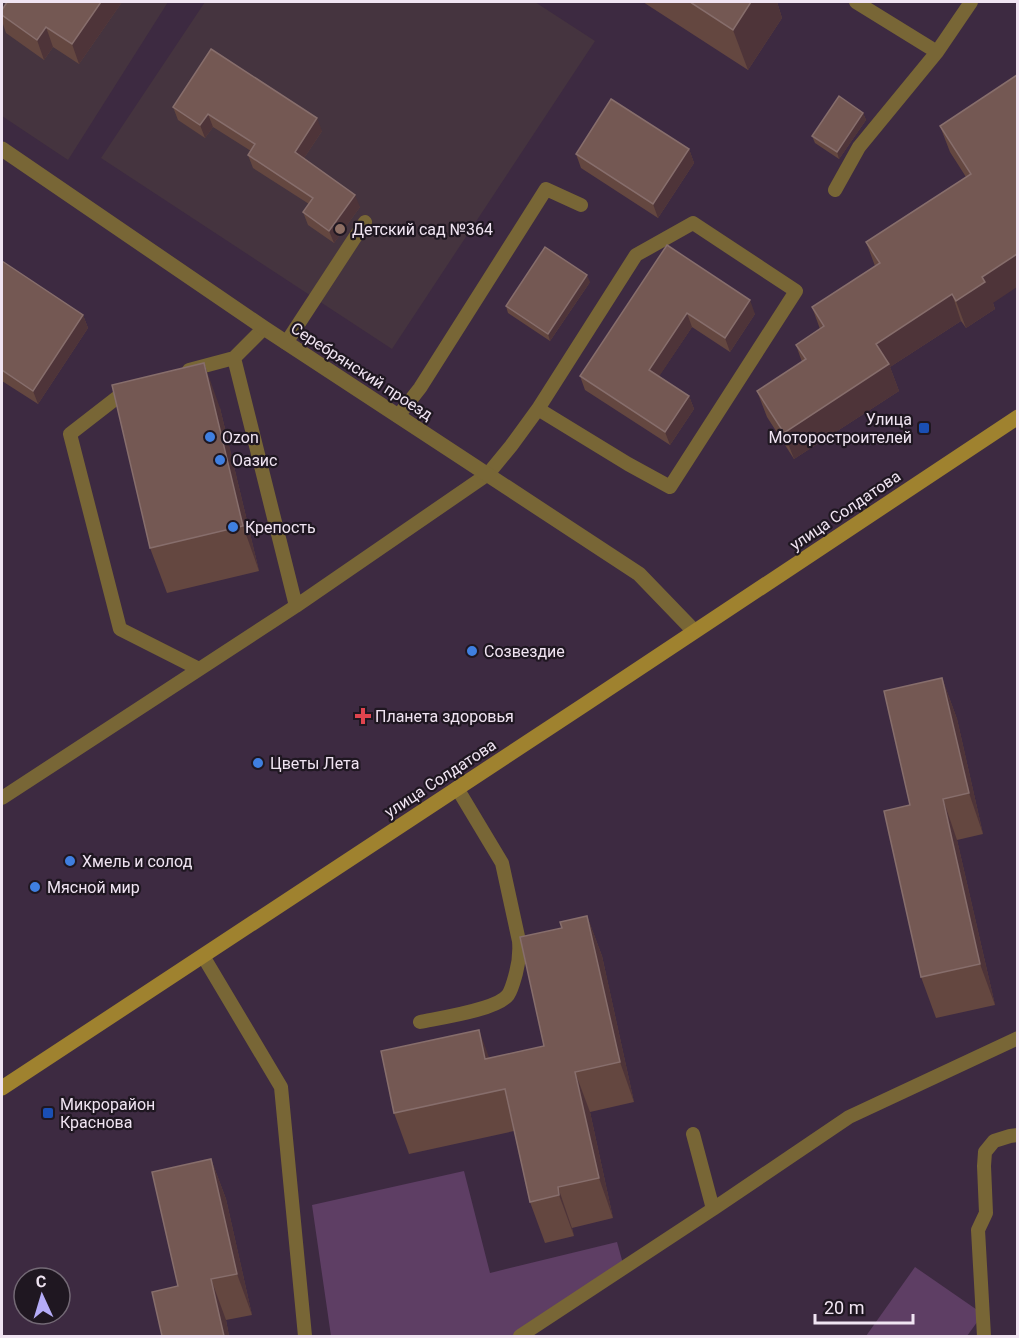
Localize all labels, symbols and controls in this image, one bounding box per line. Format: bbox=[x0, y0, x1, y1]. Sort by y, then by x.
place label: Детский сад №364 bbox=[352, 220, 493, 239]
marker: Детский сад №364 bbox=[333, 222, 347, 236]
street label: Серебрянский проезд bbox=[287, 318, 436, 425]
place label: Улица Моторостроителей bbox=[769, 410, 912, 447]
marker: Улица Моторостроителей bbox=[917, 421, 931, 435]
place label: Ozon bbox=[222, 428, 259, 447]
marker: Ozon bbox=[203, 430, 217, 444]
place label: Оазис bbox=[232, 451, 277, 470]
marker: Оазис bbox=[213, 453, 227, 467]
street label: улица Солдатова bbox=[786, 466, 904, 554]
place label: Крепость bbox=[245, 518, 316, 537]
marker: Крепость bbox=[226, 520, 240, 534]
place label: Созвездие bbox=[484, 642, 565, 661]
marker: Созвездие bbox=[465, 644, 479, 658]
place label: Планета здоровья bbox=[375, 707, 514, 726]
marker: Планета здоровья bbox=[356, 709, 370, 723]
street label: улица Солдатова bbox=[381, 735, 500, 822]
place label: Цветы Лета bbox=[270, 754, 359, 773]
marker: Цветы Лета bbox=[251, 756, 265, 770]
place label: Хмель и солод bbox=[82, 852, 193, 871]
marker: Хмель и солод bbox=[63, 854, 77, 868]
place label: Мясной мир bbox=[47, 878, 140, 897]
marker: Мясной мир bbox=[28, 880, 42, 894]
place label: Микрорайон Краснова bbox=[60, 1095, 155, 1132]
marker: Микрорайон Краснова bbox=[41, 1106, 55, 1120]
north arrow bbox=[12, 1266, 72, 1326]
text: С bbox=[35, 1272, 47, 1291]
scale bar bbox=[815, 1287, 912, 1325]
text: 20 m bbox=[824, 1297, 864, 1318]

